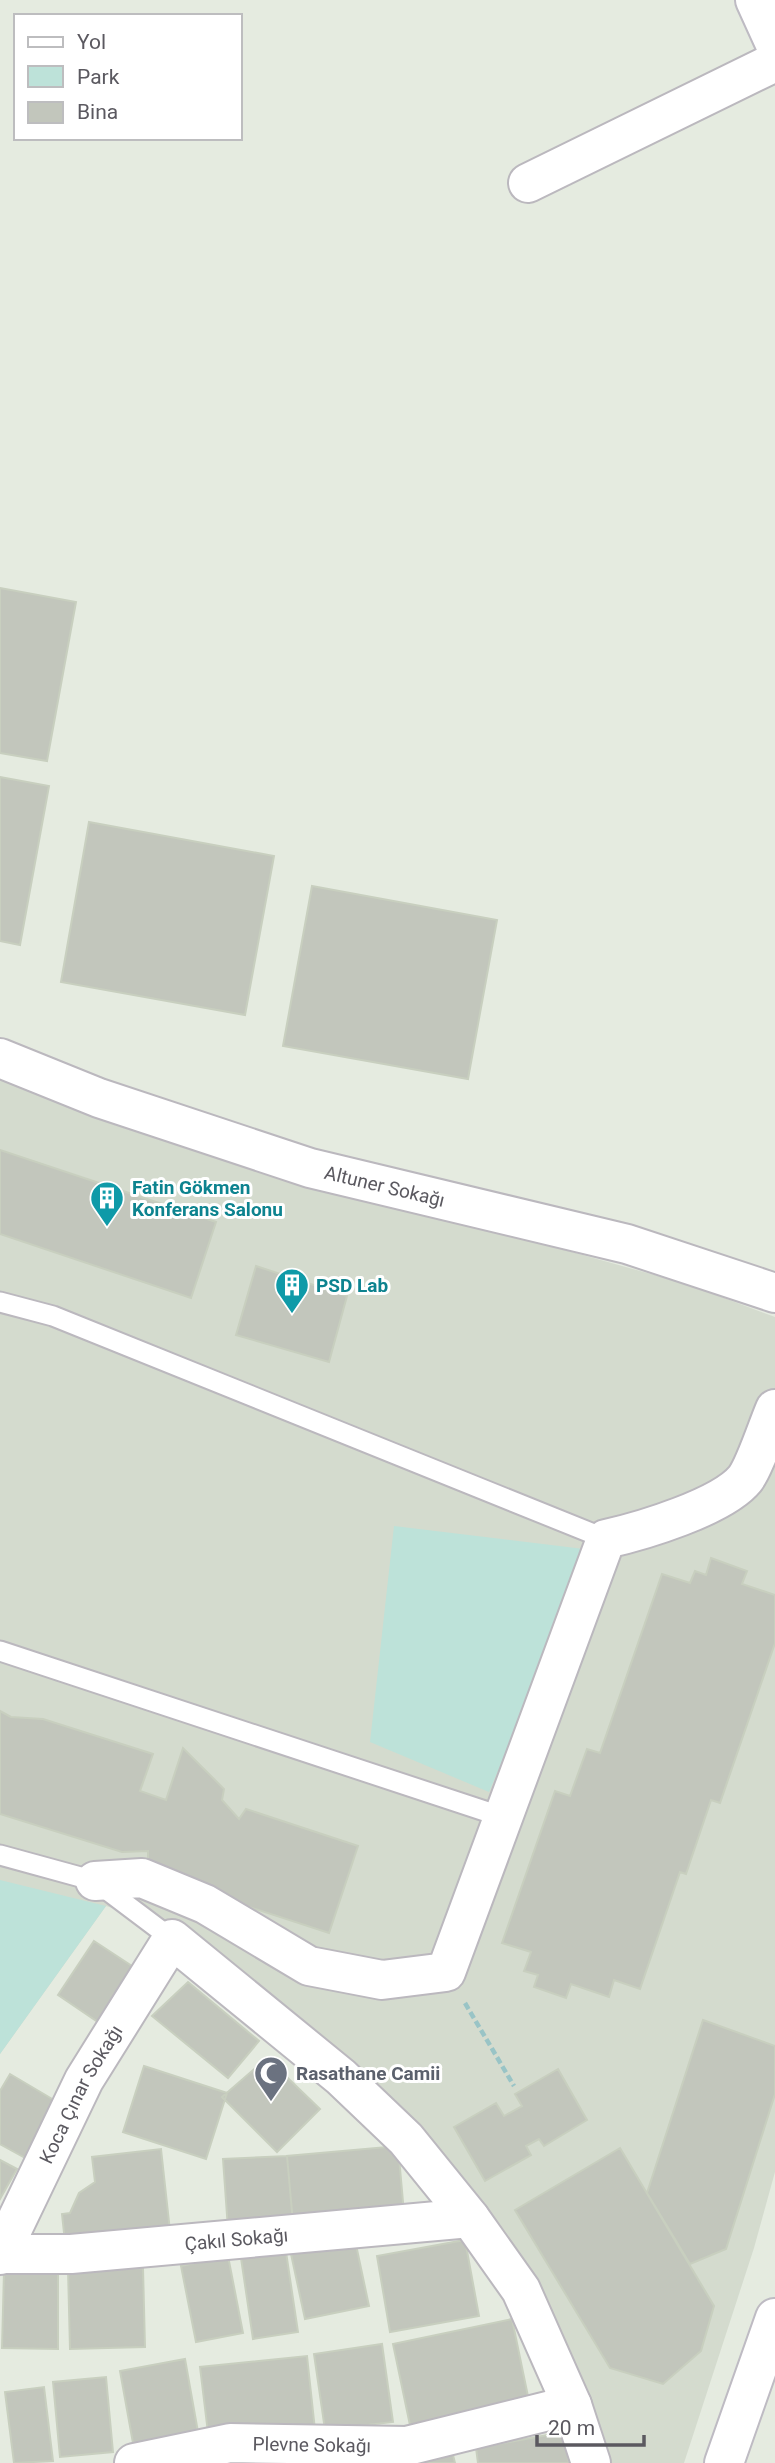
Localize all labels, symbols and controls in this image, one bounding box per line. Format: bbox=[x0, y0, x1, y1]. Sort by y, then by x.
legend bbox=[14, 14, 242, 140]
text: Yol bbox=[77, 30, 106, 54]
text: Park bbox=[77, 65, 120, 89]
text: Bina bbox=[77, 100, 118, 124]
street label: Altuner Sokağı bbox=[322, 1160, 447, 1211]
place label: Fatin Gökmen Konferans Salonu bbox=[132, 1176, 283, 1221]
building icon: Fatin Gökmen Konferans Salonu bbox=[88, 1179, 126, 1228]
building icon: PSD Lab bbox=[273, 1266, 311, 1315]
place label: PSD Lab bbox=[316, 1274, 388, 1297]
street label: Koca Çınar Sokağı bbox=[34, 2021, 127, 2167]
mosque icon: Rasathane Camii bbox=[252, 2054, 290, 2103]
place label: Rasathane Camii bbox=[296, 2062, 440, 2085]
street label: Çakıl Sokağı bbox=[184, 2223, 289, 2255]
scale bar bbox=[537, 2404, 644, 2448]
text: 20 m bbox=[548, 2416, 595, 2440]
street label: Plevne Sokağı bbox=[252, 2432, 371, 2457]

